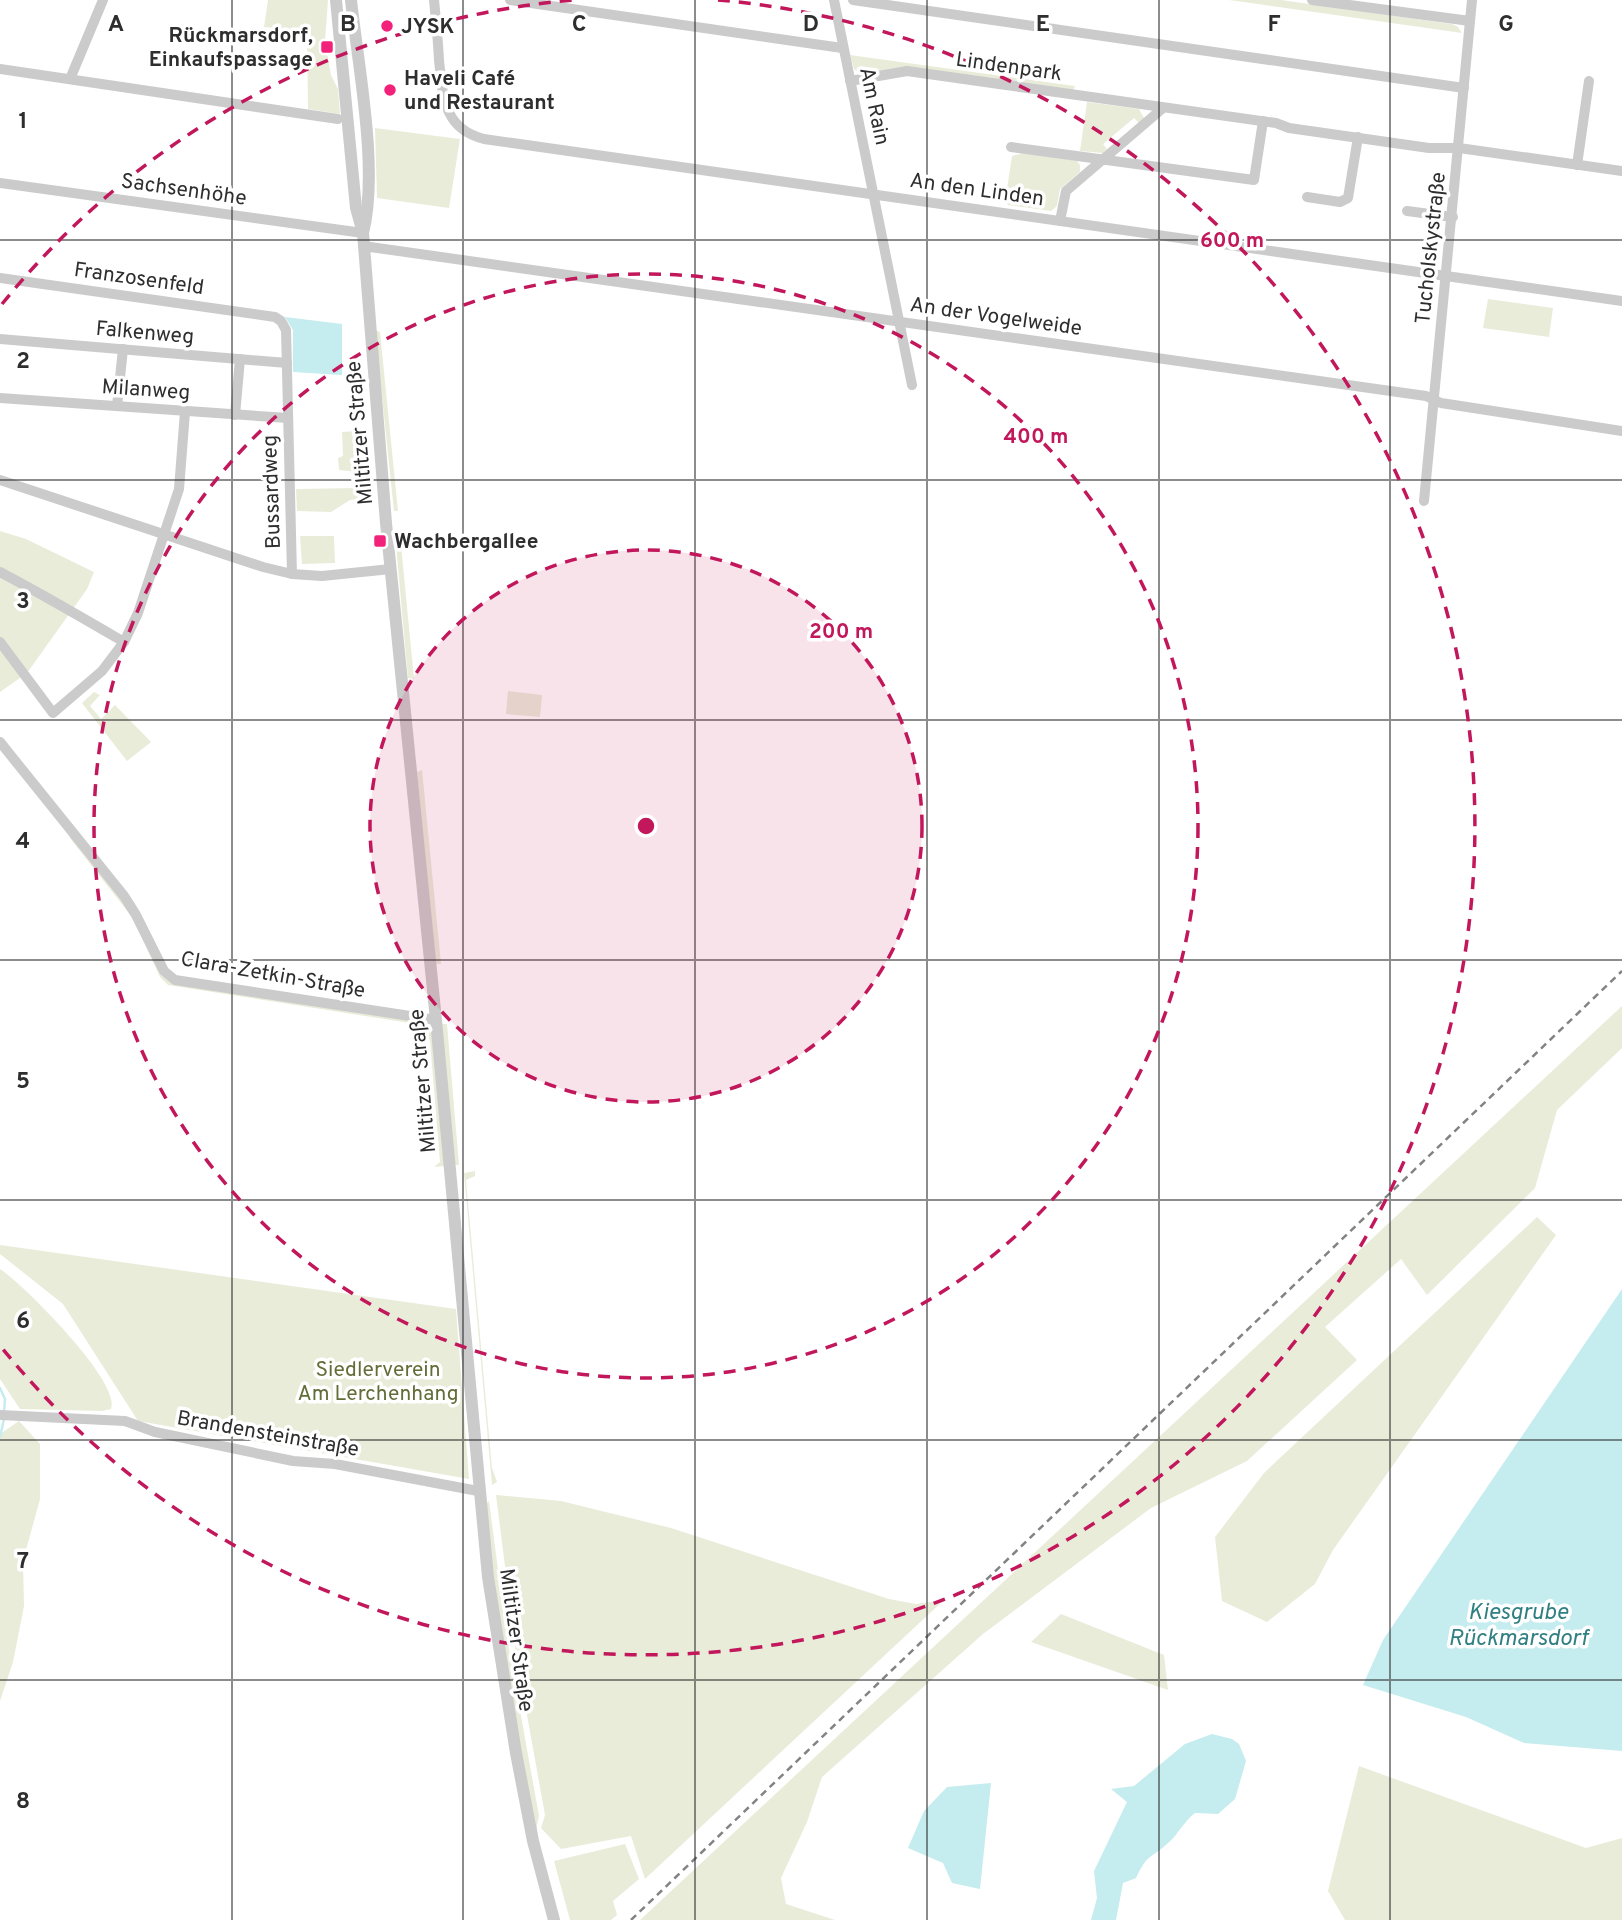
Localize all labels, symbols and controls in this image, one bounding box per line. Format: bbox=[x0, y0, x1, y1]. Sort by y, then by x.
text: A bbox=[108, 11, 124, 40]
text: B bbox=[340, 11, 356, 40]
text: C bbox=[572, 11, 586, 40]
text: D bbox=[803, 11, 819, 40]
text: E bbox=[1036, 11, 1050, 40]
text: F bbox=[1267, 11, 1281, 40]
text: G bbox=[1498, 11, 1514, 40]
place label: JYSK bbox=[401, 14, 455, 41]
marker: JYSK bbox=[379, 18, 395, 34]
place label: Rückmarsdorf, Einkaufspassage bbox=[149, 23, 313, 74]
marker: Rückmarsdorf, Einkaufspassage bbox=[319, 39, 335, 55]
street label: Lindenpark bbox=[954, 47, 1064, 88]
street label: Am Rain bbox=[852, 65, 895, 148]
place label: Haveli Café und Restaurant bbox=[404, 66, 555, 117]
marker: Haveli Café und Restaurant bbox=[382, 82, 398, 98]
text: 1 bbox=[18, 108, 28, 137]
street label: Sachsenhöhe bbox=[119, 168, 248, 213]
street label: An den Linden bbox=[908, 168, 1046, 213]
street label: Tucholskystraße bbox=[1410, 171, 1453, 326]
text: 600 m bbox=[1200, 228, 1264, 255]
street label: Franzosenfeld bbox=[72, 257, 206, 302]
street label: An der Vogelweide bbox=[908, 292, 1084, 343]
street label: Falkenweg bbox=[95, 316, 195, 351]
text: 2 bbox=[16, 348, 30, 377]
street label: Miltitzer Straße bbox=[341, 360, 380, 506]
street label: Milanweg bbox=[101, 374, 191, 407]
text: 400 m bbox=[1004, 424, 1068, 451]
street label: Bussardweg bbox=[257, 434, 288, 549]
place label: Wachbergallee bbox=[394, 529, 539, 556]
marker: Wachbergallee bbox=[372, 533, 388, 549]
text: 3 bbox=[16, 588, 30, 617]
text: 200 m bbox=[809, 619, 873, 646]
centre of rings bbox=[634, 814, 658, 838]
text: 4 bbox=[16, 828, 30, 857]
street label: Clara-Zetkin-Straße bbox=[178, 946, 367, 1005]
street label: Miltitzer Straße bbox=[404, 1008, 443, 1154]
text: 5 bbox=[16, 1068, 30, 1097]
text: 6 bbox=[16, 1308, 30, 1337]
park label: Siedlerverein Am Lerchenhang bbox=[297, 1357, 459, 1408]
street label: Brandensteinstraße bbox=[175, 1405, 361, 1464]
text: 7 bbox=[17, 1548, 29, 1577]
street label: Miltitzer Straße bbox=[492, 1567, 539, 1714]
water label: Kiesgrube Rückmarsdorf bbox=[1448, 1599, 1591, 1654]
text: 8 bbox=[16, 1788, 30, 1817]

